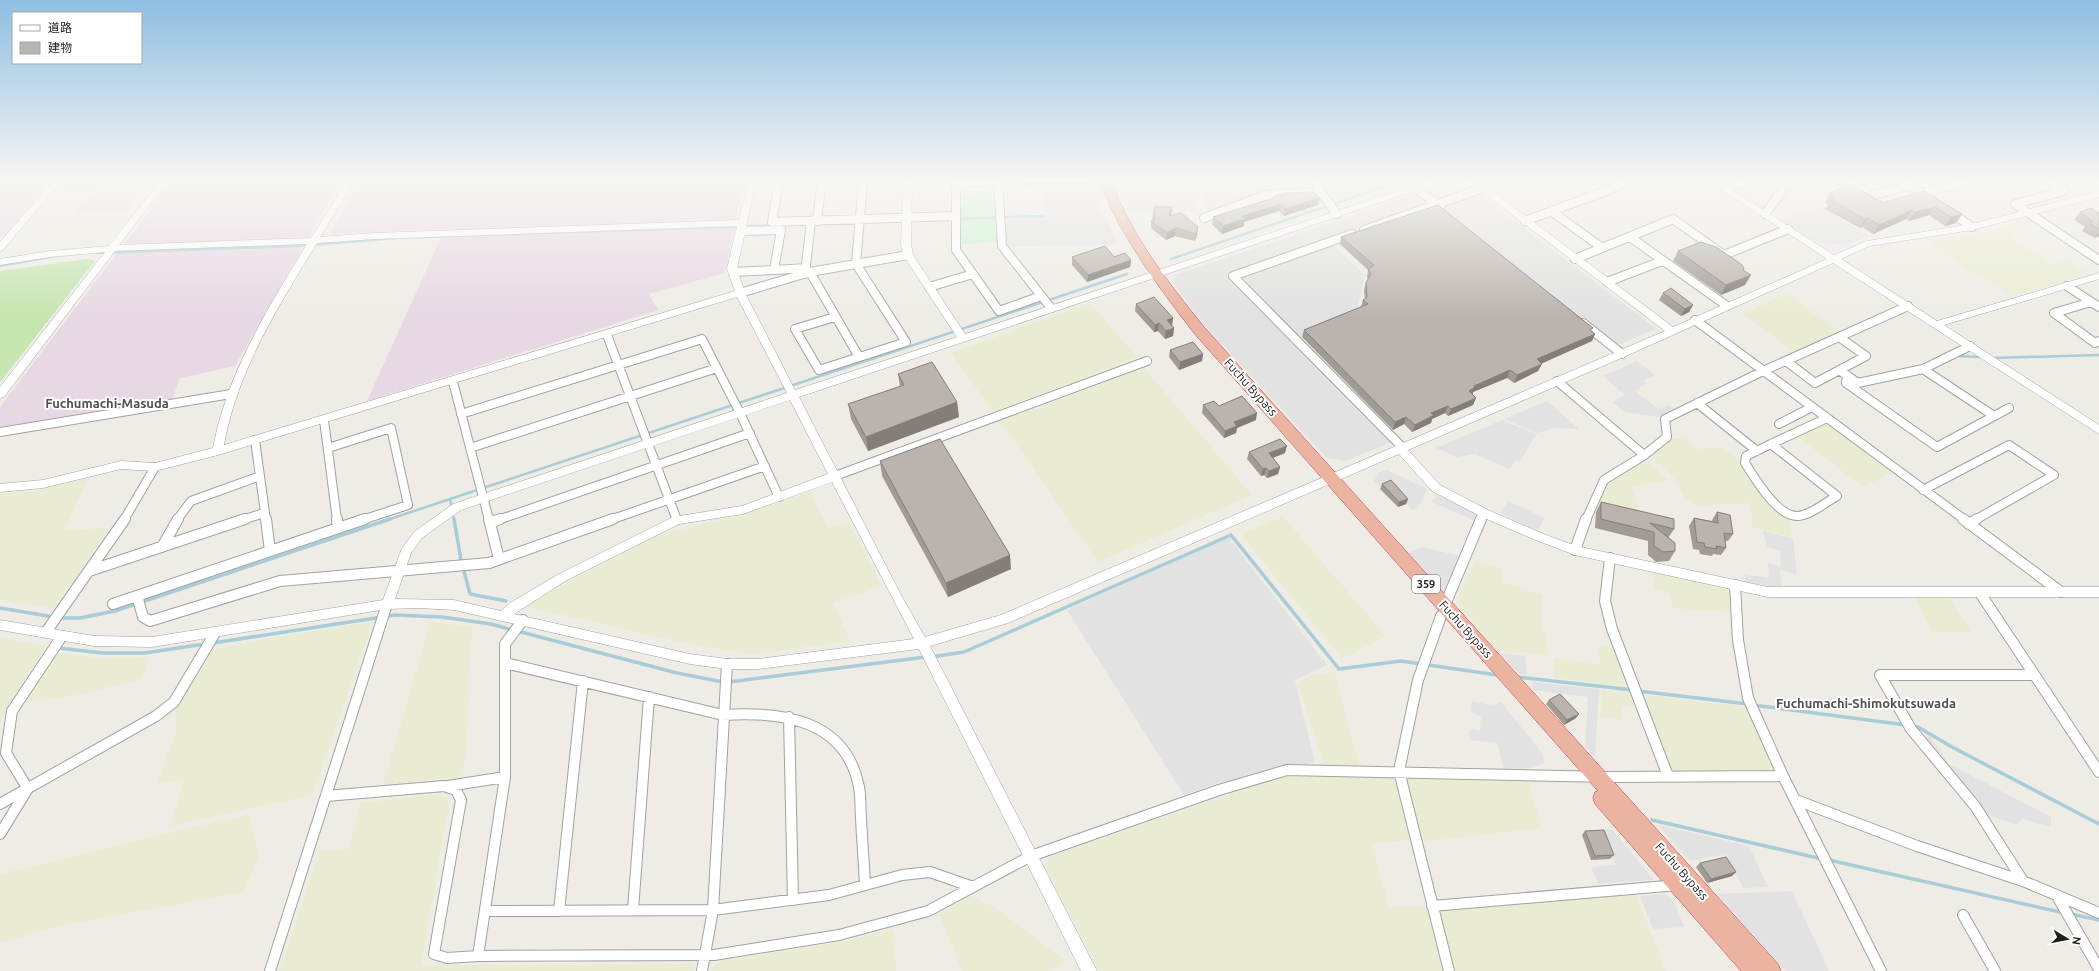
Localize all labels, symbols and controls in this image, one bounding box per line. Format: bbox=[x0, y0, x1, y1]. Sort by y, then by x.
legend bbox=[12, 12, 142, 64]
text: 道路 bbox=[48, 21, 72, 34]
text: 建物 bbox=[48, 41, 72, 54]
street label: Fuchu Bypass bbox=[1222, 356, 1280, 418]
district label: Fuchumachi-Masuda bbox=[45, 396, 169, 410]
road number: 359 bbox=[1412, 575, 1440, 593]
street label: Fuchu Bypass bbox=[1437, 598, 1495, 660]
district label: Fuchumachi-Shimokutsuwada bbox=[1776, 696, 1956, 710]
street label: Fuchu Bypass bbox=[1653, 840, 1711, 902]
north arrow bbox=[2047, 919, 2087, 959]
text: N bbox=[2070, 936, 2083, 946]

